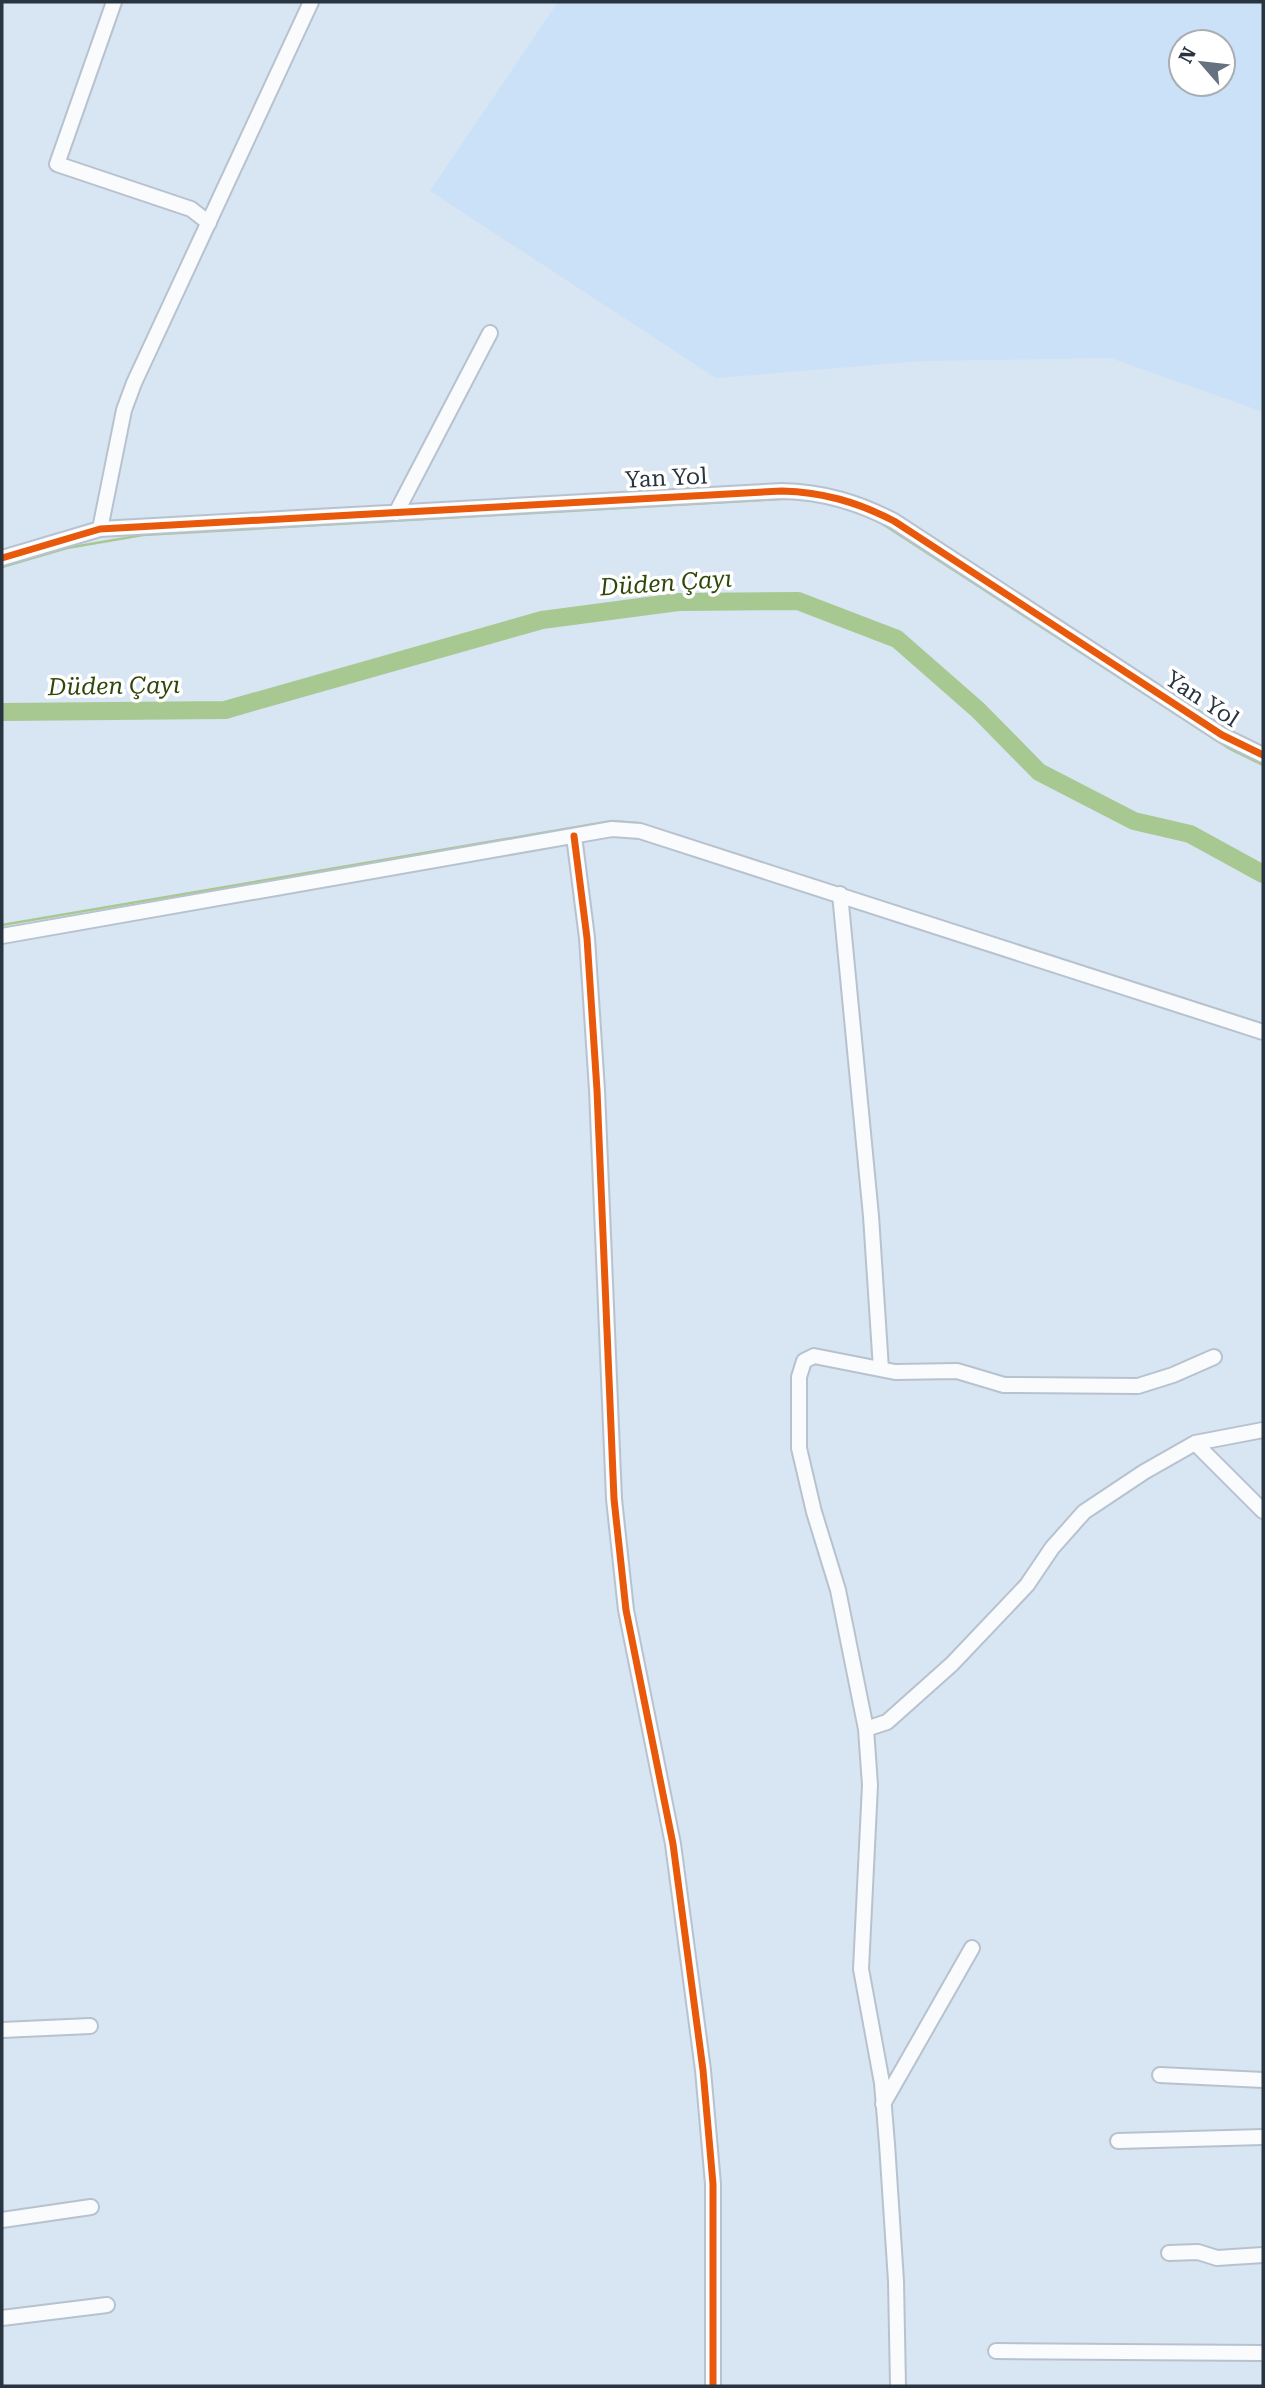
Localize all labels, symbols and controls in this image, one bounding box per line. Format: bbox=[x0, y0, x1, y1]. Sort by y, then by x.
north arrow bbox=[1167, 28, 1237, 98]
text: N bbox=[1174, 43, 1201, 67]
street label: Yan Yol bbox=[624, 462, 708, 494]
water label: Düden Çayı bbox=[598, 564, 733, 602]
street label: Yan Yol bbox=[1160, 665, 1244, 733]
water label: Düden Çayı bbox=[47, 671, 180, 701]

